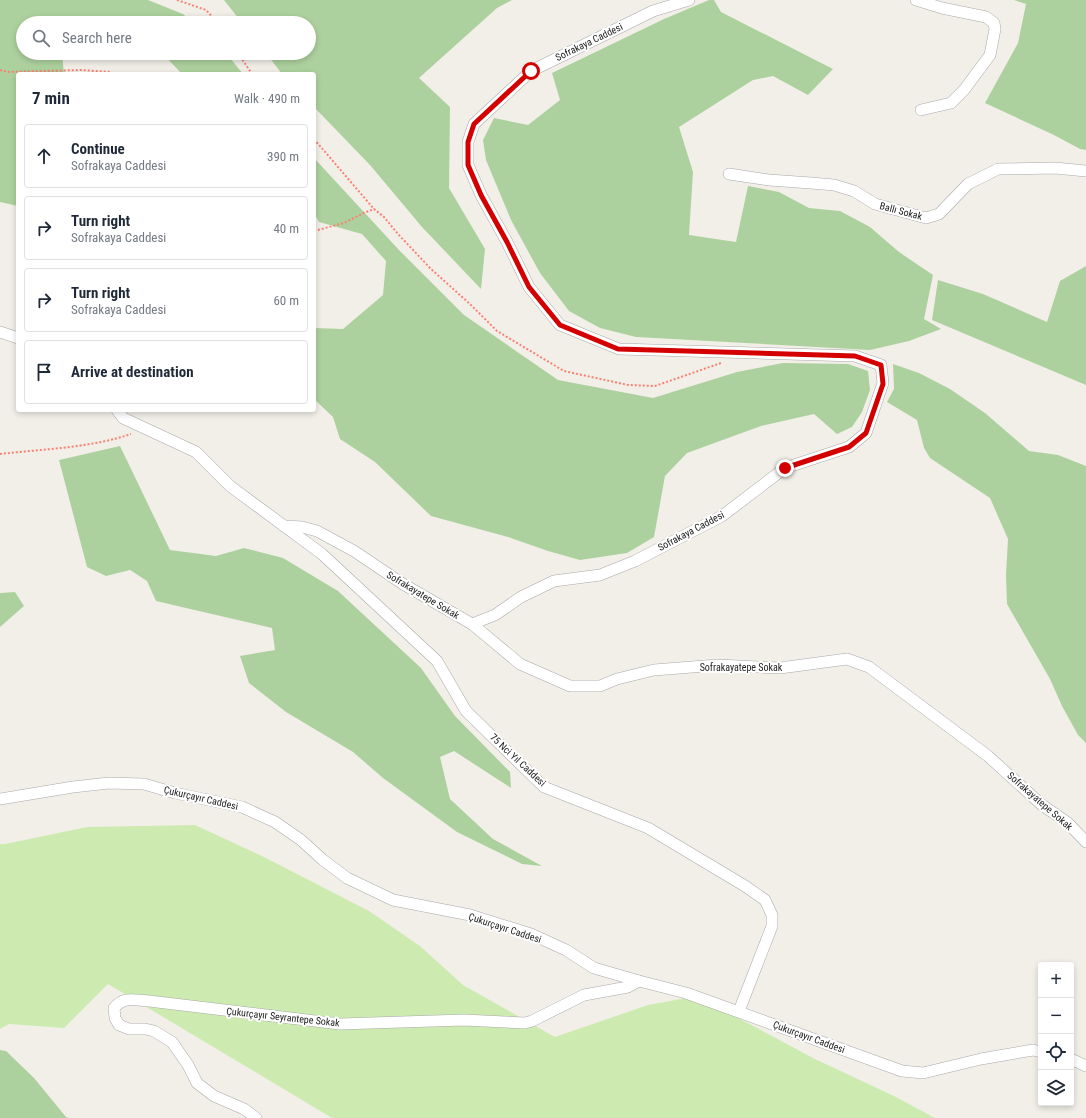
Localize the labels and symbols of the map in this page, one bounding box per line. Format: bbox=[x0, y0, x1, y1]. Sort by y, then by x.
street label: Sofrakaya Caddesi bbox=[554, 21, 624, 63]
route start bbox=[522, 62, 540, 80]
street label: Ballı Sokak bbox=[879, 200, 924, 222]
route end bbox=[776, 459, 794, 477]
street label: Sofrakaya Caddesi bbox=[656, 509, 726, 553]
street label: Sofrakayatepe Sokak bbox=[385, 569, 462, 621]
street label: Sofrakayatepe Sokak bbox=[700, 662, 783, 673]
street label: 75 Nci Yıl Caddesi bbox=[488, 732, 548, 788]
street label: Sofrakayatepe Sokak bbox=[1005, 770, 1075, 833]
street label: Çukurçayır Caddesi bbox=[163, 784, 239, 812]
street label: Çukurçayır Caddesi bbox=[467, 911, 543, 945]
street label: Çukurçayır Seyrantepe Sokak bbox=[226, 1006, 341, 1028]
street label: Çukurçayır Caddesi bbox=[771, 1019, 847, 1055]

